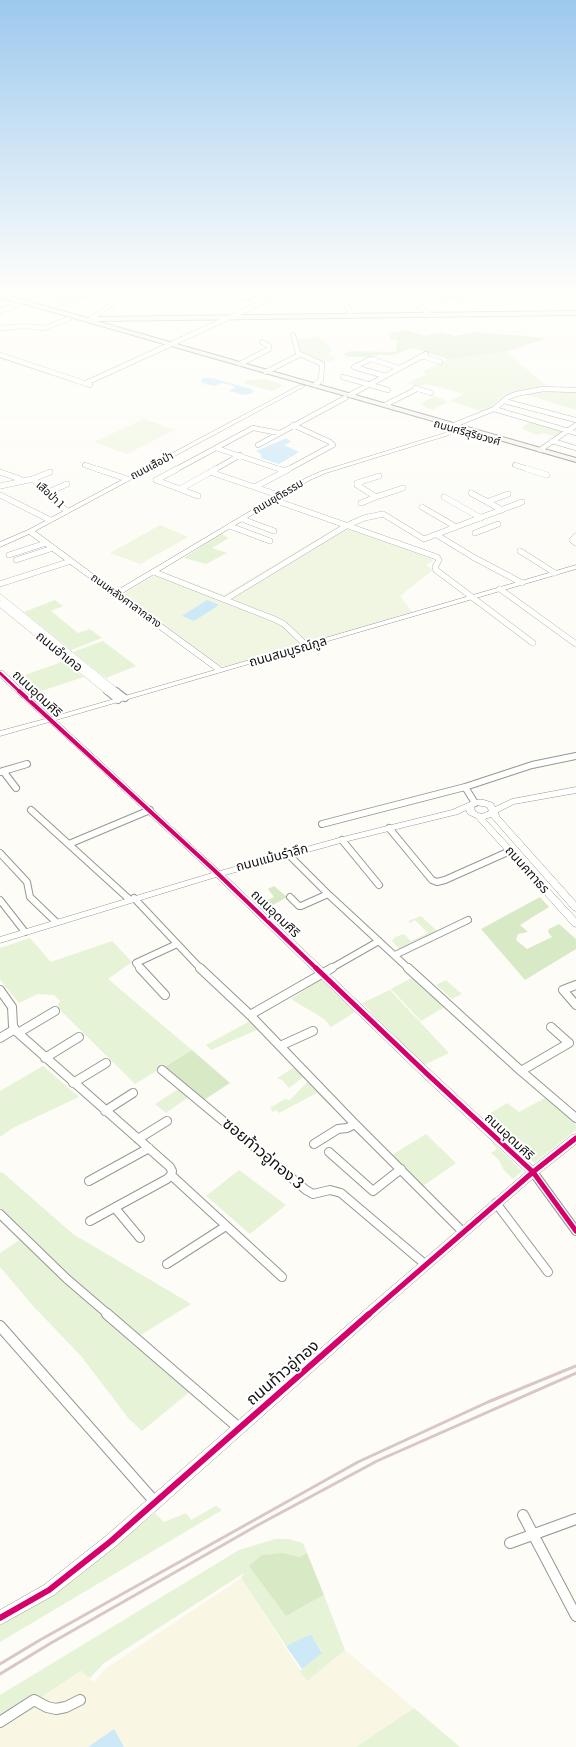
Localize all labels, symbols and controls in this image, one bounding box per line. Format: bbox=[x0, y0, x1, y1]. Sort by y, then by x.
street label: ถนนศรีสุริยวงศ์ bbox=[432, 417, 502, 449]
street label: ถนนเสือป่า bbox=[128, 449, 176, 483]
street label: ถนนยุติธรรม bbox=[250, 477, 306, 517]
street label: เสือป่า 1 bbox=[33, 479, 67, 511]
street label: ถนนหลังศาลากลาง bbox=[88, 571, 164, 631]
street label: ถนนอำเภอ bbox=[32, 628, 86, 676]
street label: ถนนสมบูรณ์กูล bbox=[247, 633, 329, 671]
street label: ถนนอุดมศิริ bbox=[9, 667, 65, 721]
street label: ถนนแม้นรำลึก bbox=[234, 841, 310, 875]
street label: ถนนคฑาธร bbox=[502, 843, 552, 897]
street label: ถนนอุดมศิริ bbox=[247, 887, 303, 941]
street label: ถนนอุดมศิริ bbox=[481, 1110, 537, 1164]
street label: ซอยท้าวอู่ทอง 3 bbox=[218, 1114, 308, 1194]
street label: ถนนท้าวอู่ทอง bbox=[243, 1336, 323, 1410]

